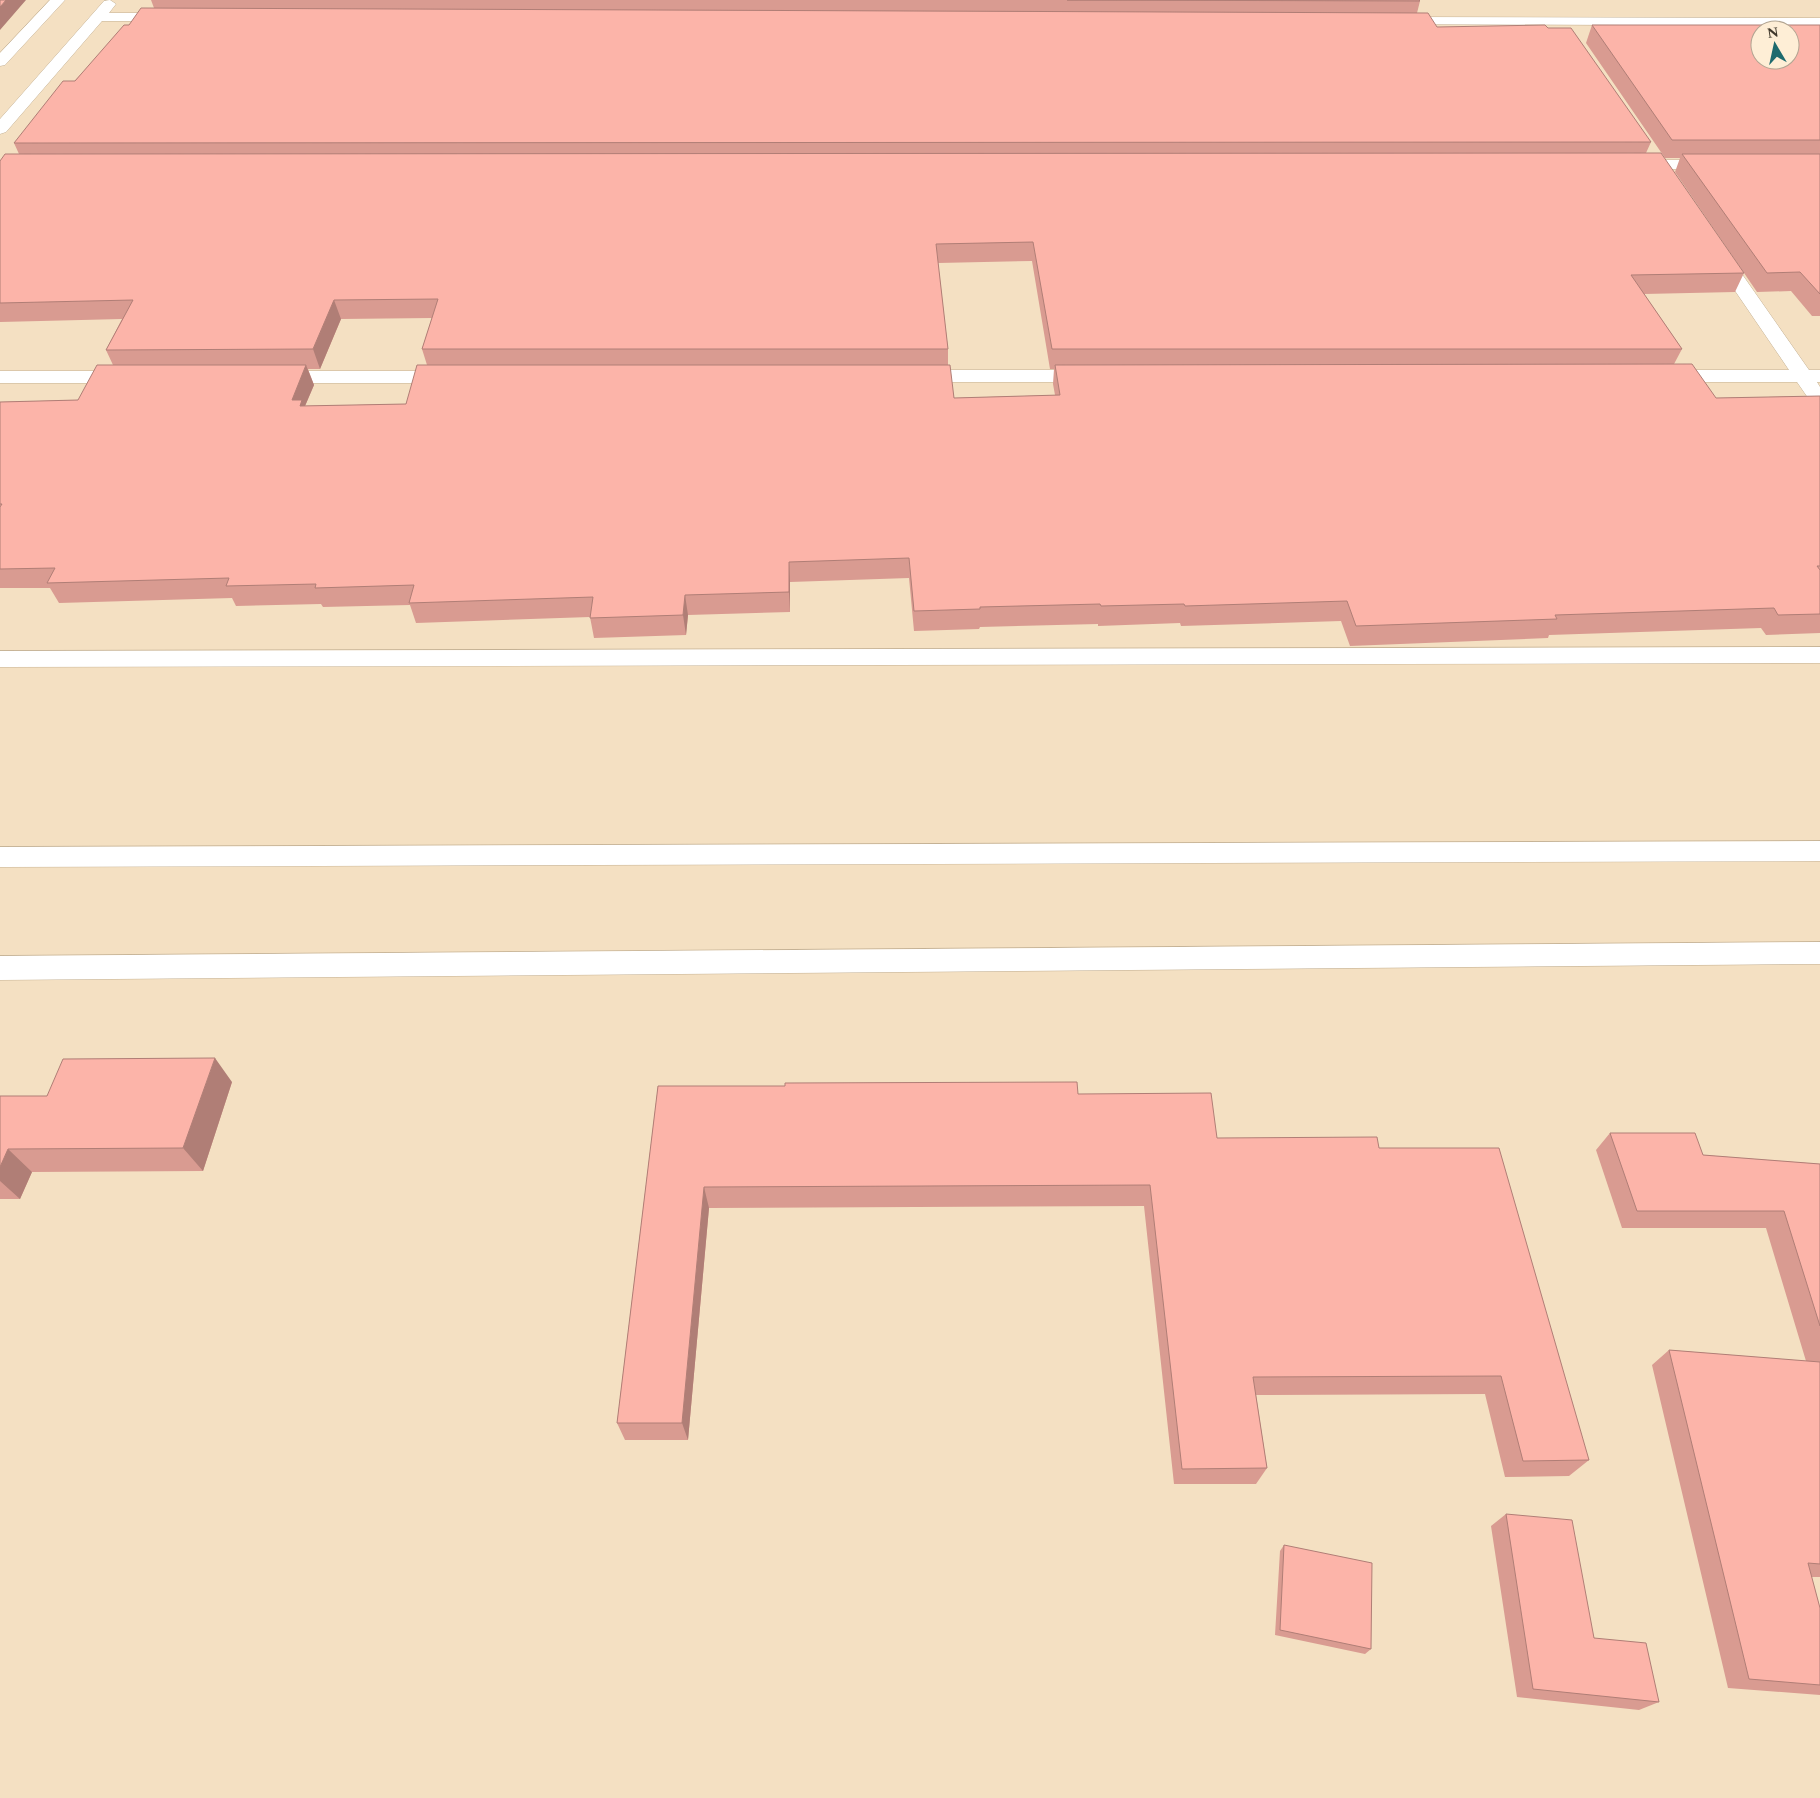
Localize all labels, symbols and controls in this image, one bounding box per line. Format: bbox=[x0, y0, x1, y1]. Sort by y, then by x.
north arrow bbox=[1750, 20, 1800, 70]
text: N bbox=[1766, 21, 1780, 44]

